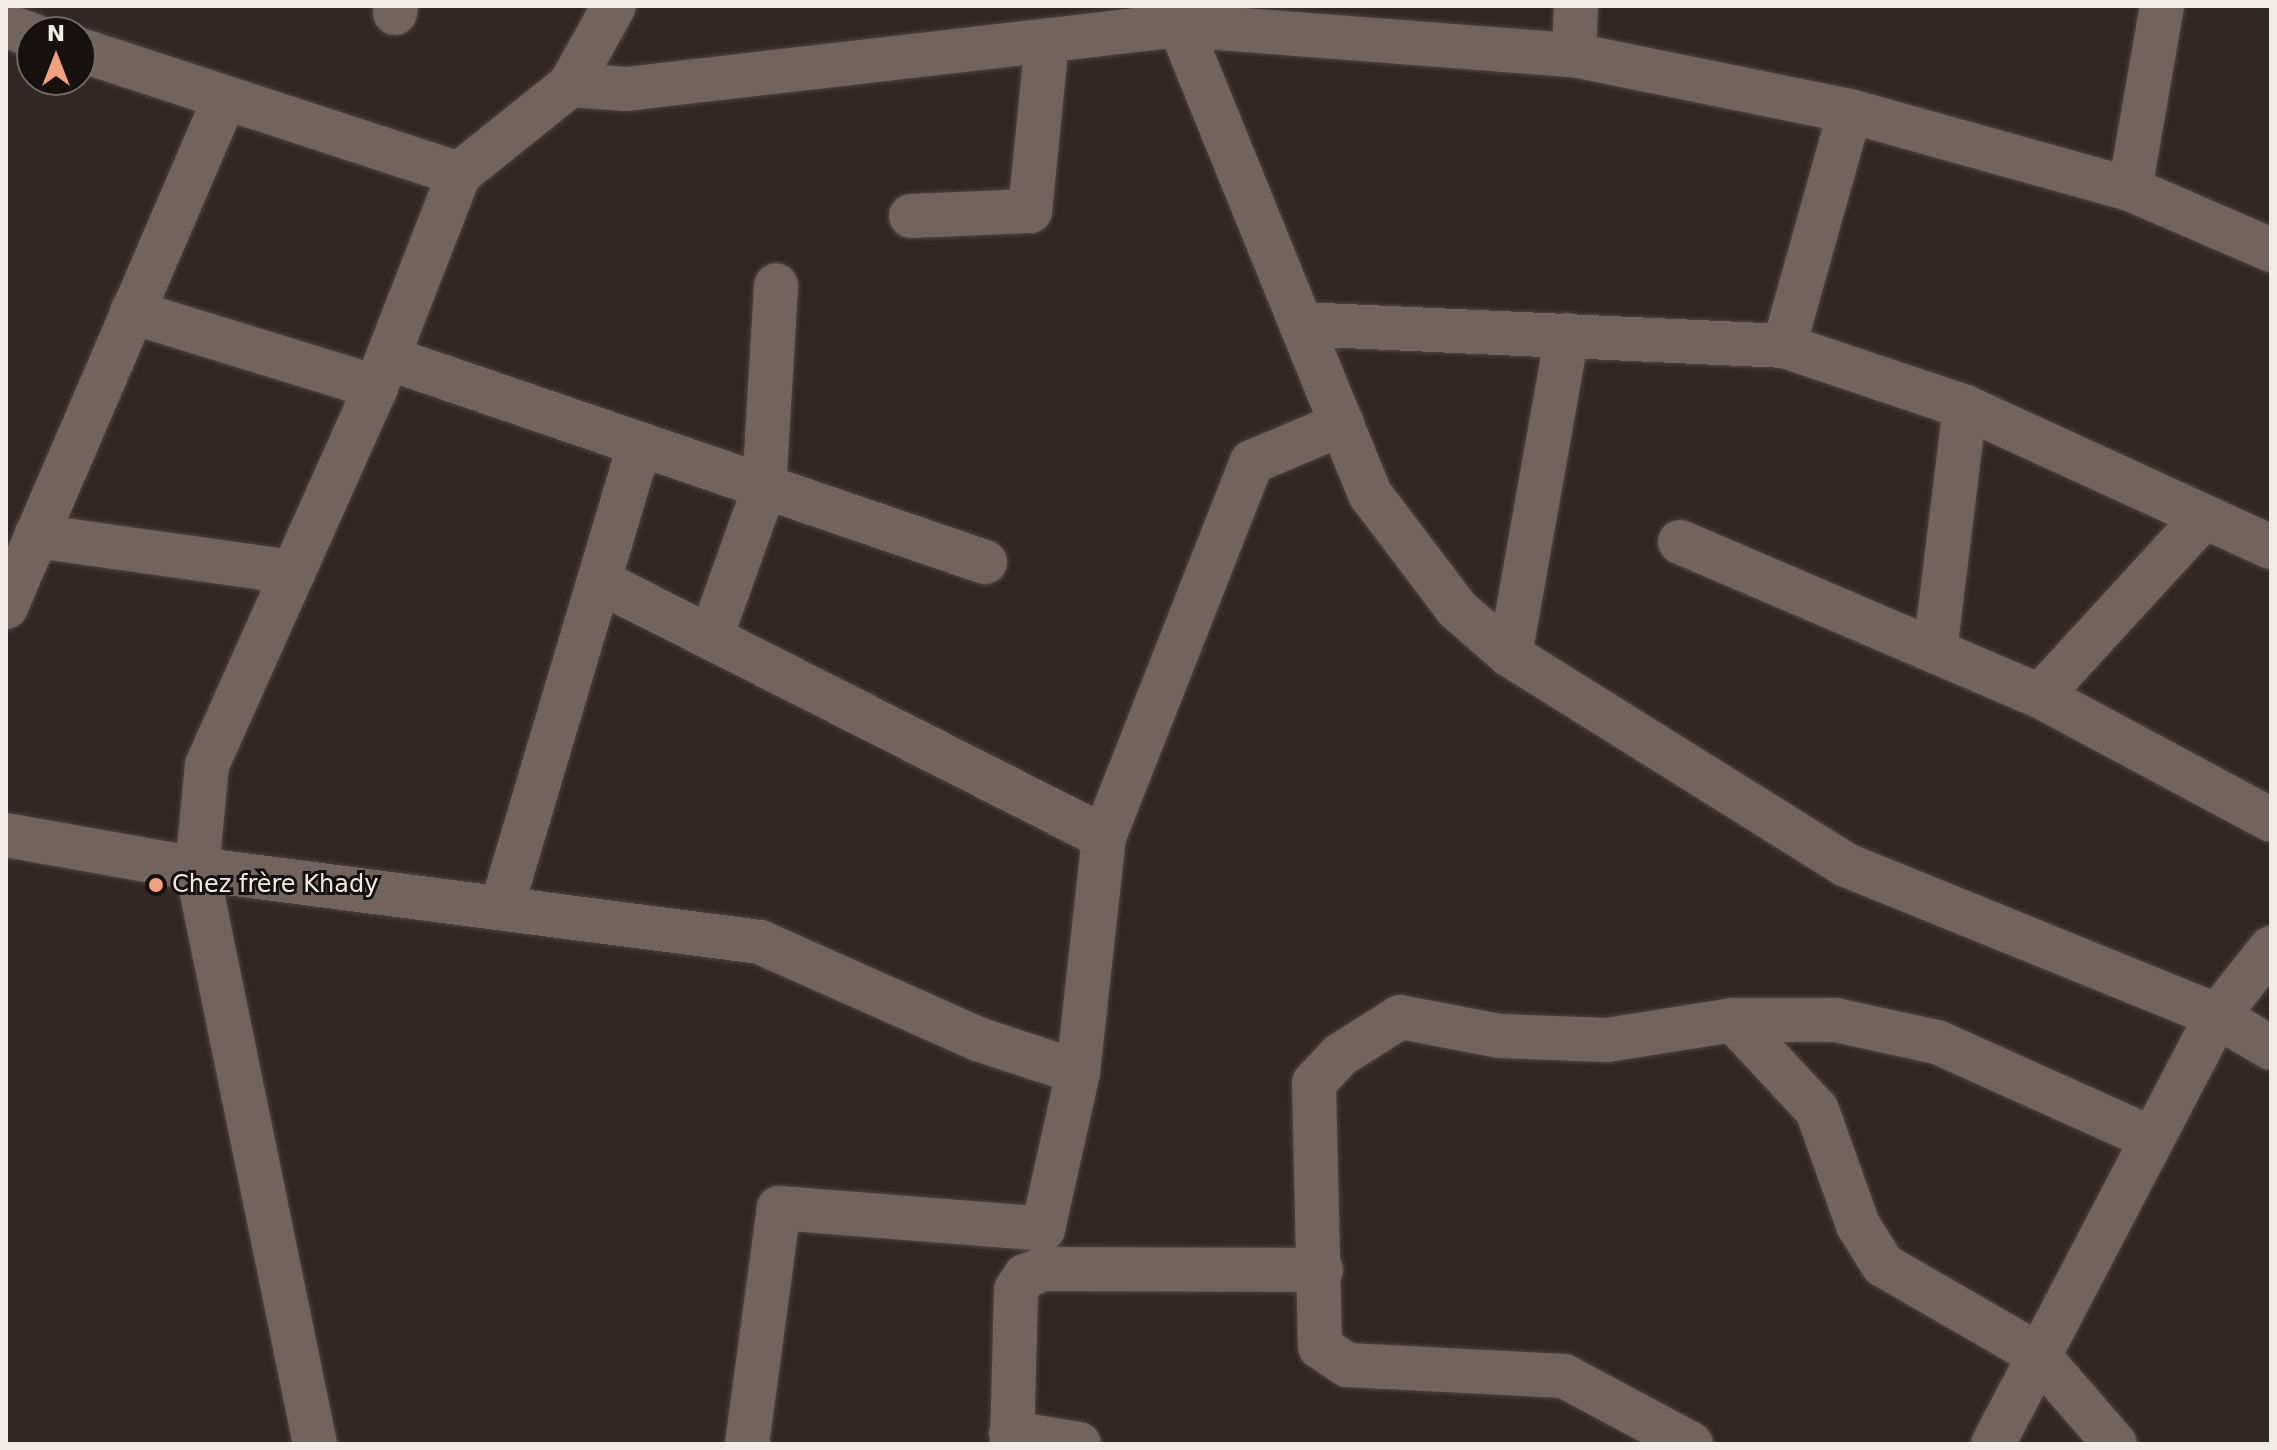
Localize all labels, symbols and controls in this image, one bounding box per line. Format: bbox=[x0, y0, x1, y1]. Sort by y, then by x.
north arrow bbox=[16, 16, 96, 96]
text: N bbox=[47, 21, 65, 46]
place label: Chez frère Khady bbox=[172, 871, 378, 899]
marker: Chez frère Khady bbox=[147, 876, 165, 894]

